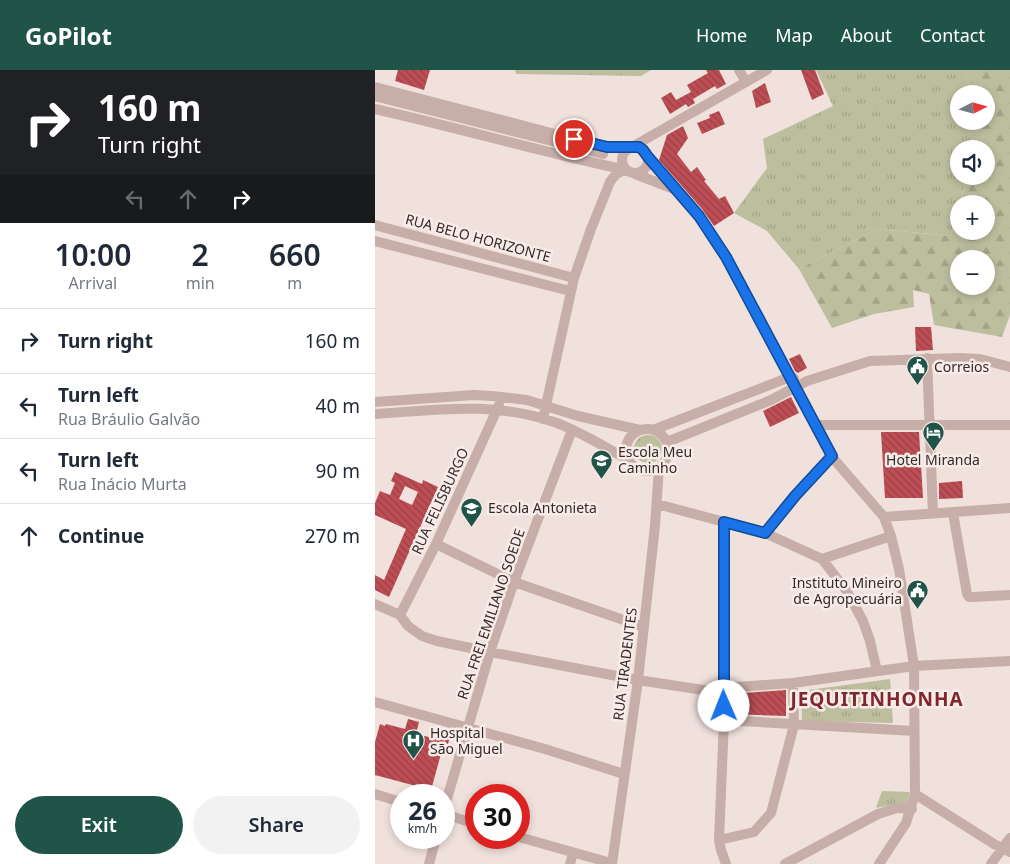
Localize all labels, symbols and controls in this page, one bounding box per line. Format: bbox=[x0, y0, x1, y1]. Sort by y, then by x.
text: GoPilot bbox=[25, 19, 112, 52]
text: Home bbox=[696, 23, 747, 47]
text: Map bbox=[775, 23, 813, 47]
text: About bbox=[841, 23, 892, 47]
text: Contact bbox=[920, 23, 985, 47]
text: 160 m bbox=[98, 84, 201, 131]
north arrow bbox=[950, 85, 995, 130]
map controls bbox=[950, 85, 995, 295]
icon: right bbox=[15, 90, 80, 155]
pin bbox=[553, 118, 595, 160]
icon: arrive bbox=[560, 125, 588, 153]
text: Turn right bbox=[98, 129, 201, 159]
button: sound bbox=[950, 140, 995, 185]
icon: left bbox=[121, 185, 149, 213]
icon: ahead bbox=[174, 185, 202, 213]
icon: right bbox=[227, 185, 255, 213]
button: + bbox=[950, 195, 995, 240]
street label: RUA BELO HORIZONTE bbox=[403, 209, 553, 266]
text: 10:00 bbox=[54, 234, 131, 275]
text: 2 bbox=[192, 234, 209, 275]
text: 660 bbox=[269, 234, 321, 275]
button: − bbox=[950, 250, 995, 295]
text: Arrival bbox=[68, 272, 117, 294]
text: min bbox=[186, 272, 215, 294]
text: m bbox=[287, 272, 302, 294]
icon: right bbox=[15, 327, 43, 355]
text: Turn right bbox=[58, 328, 153, 354]
text: 160 m bbox=[305, 328, 360, 354]
public building icon: Correios bbox=[906, 355, 930, 386]
place label: Correios bbox=[934, 357, 990, 376]
text: Turn left bbox=[58, 382, 139, 408]
icon: left bbox=[15, 392, 43, 420]
text: 40 m bbox=[316, 393, 360, 419]
text: Rua Bráulio Galvão bbox=[58, 408, 200, 430]
hotel icon: Hotel Miranda bbox=[921, 420, 945, 451]
place label: Escola Meu Caminho bbox=[618, 442, 692, 477]
street label: RUA FELISBURGO bbox=[407, 444, 473, 557]
text: Turn left bbox=[58, 447, 139, 473]
school or university icon: Escola Meu Caminho bbox=[590, 448, 614, 479]
place label: Hotel Miranda bbox=[886, 450, 980, 469]
icon: left bbox=[15, 457, 43, 485]
text: 90 m bbox=[316, 458, 360, 484]
text: Rua Inácio Murta bbox=[58, 473, 187, 495]
school or university icon: Escola Antonieta bbox=[460, 496, 484, 527]
place label: Escola Antonieta bbox=[488, 498, 597, 517]
icon: ahead bbox=[15, 522, 43, 550]
text: Continue bbox=[58, 523, 144, 549]
text: 270 m bbox=[305, 523, 360, 549]
street label: RUA FREI EMILIANO SOEDE bbox=[452, 526, 529, 702]
place label: Instituto Mineiro de Agropecuária bbox=[792, 573, 902, 608]
public building icon: Instituto Mineiro de Agropecuária bbox=[906, 579, 930, 610]
street label: RUA TIRADENTES bbox=[608, 606, 641, 721]
position arrow bbox=[697, 679, 749, 731]
district label: JEQUITINHONHA bbox=[788, 686, 964, 712]
place label: Hospital São Miguel bbox=[430, 723, 503, 758]
hospital icon: Hospital São Miguel bbox=[402, 729, 426, 760]
speed limit sign: 30 bbox=[465, 784, 530, 849]
text: 26 bbox=[408, 793, 437, 827]
button: Exit bbox=[15, 796, 183, 854]
button: Share bbox=[193, 796, 360, 854]
text: km/h bbox=[408, 820, 437, 837]

